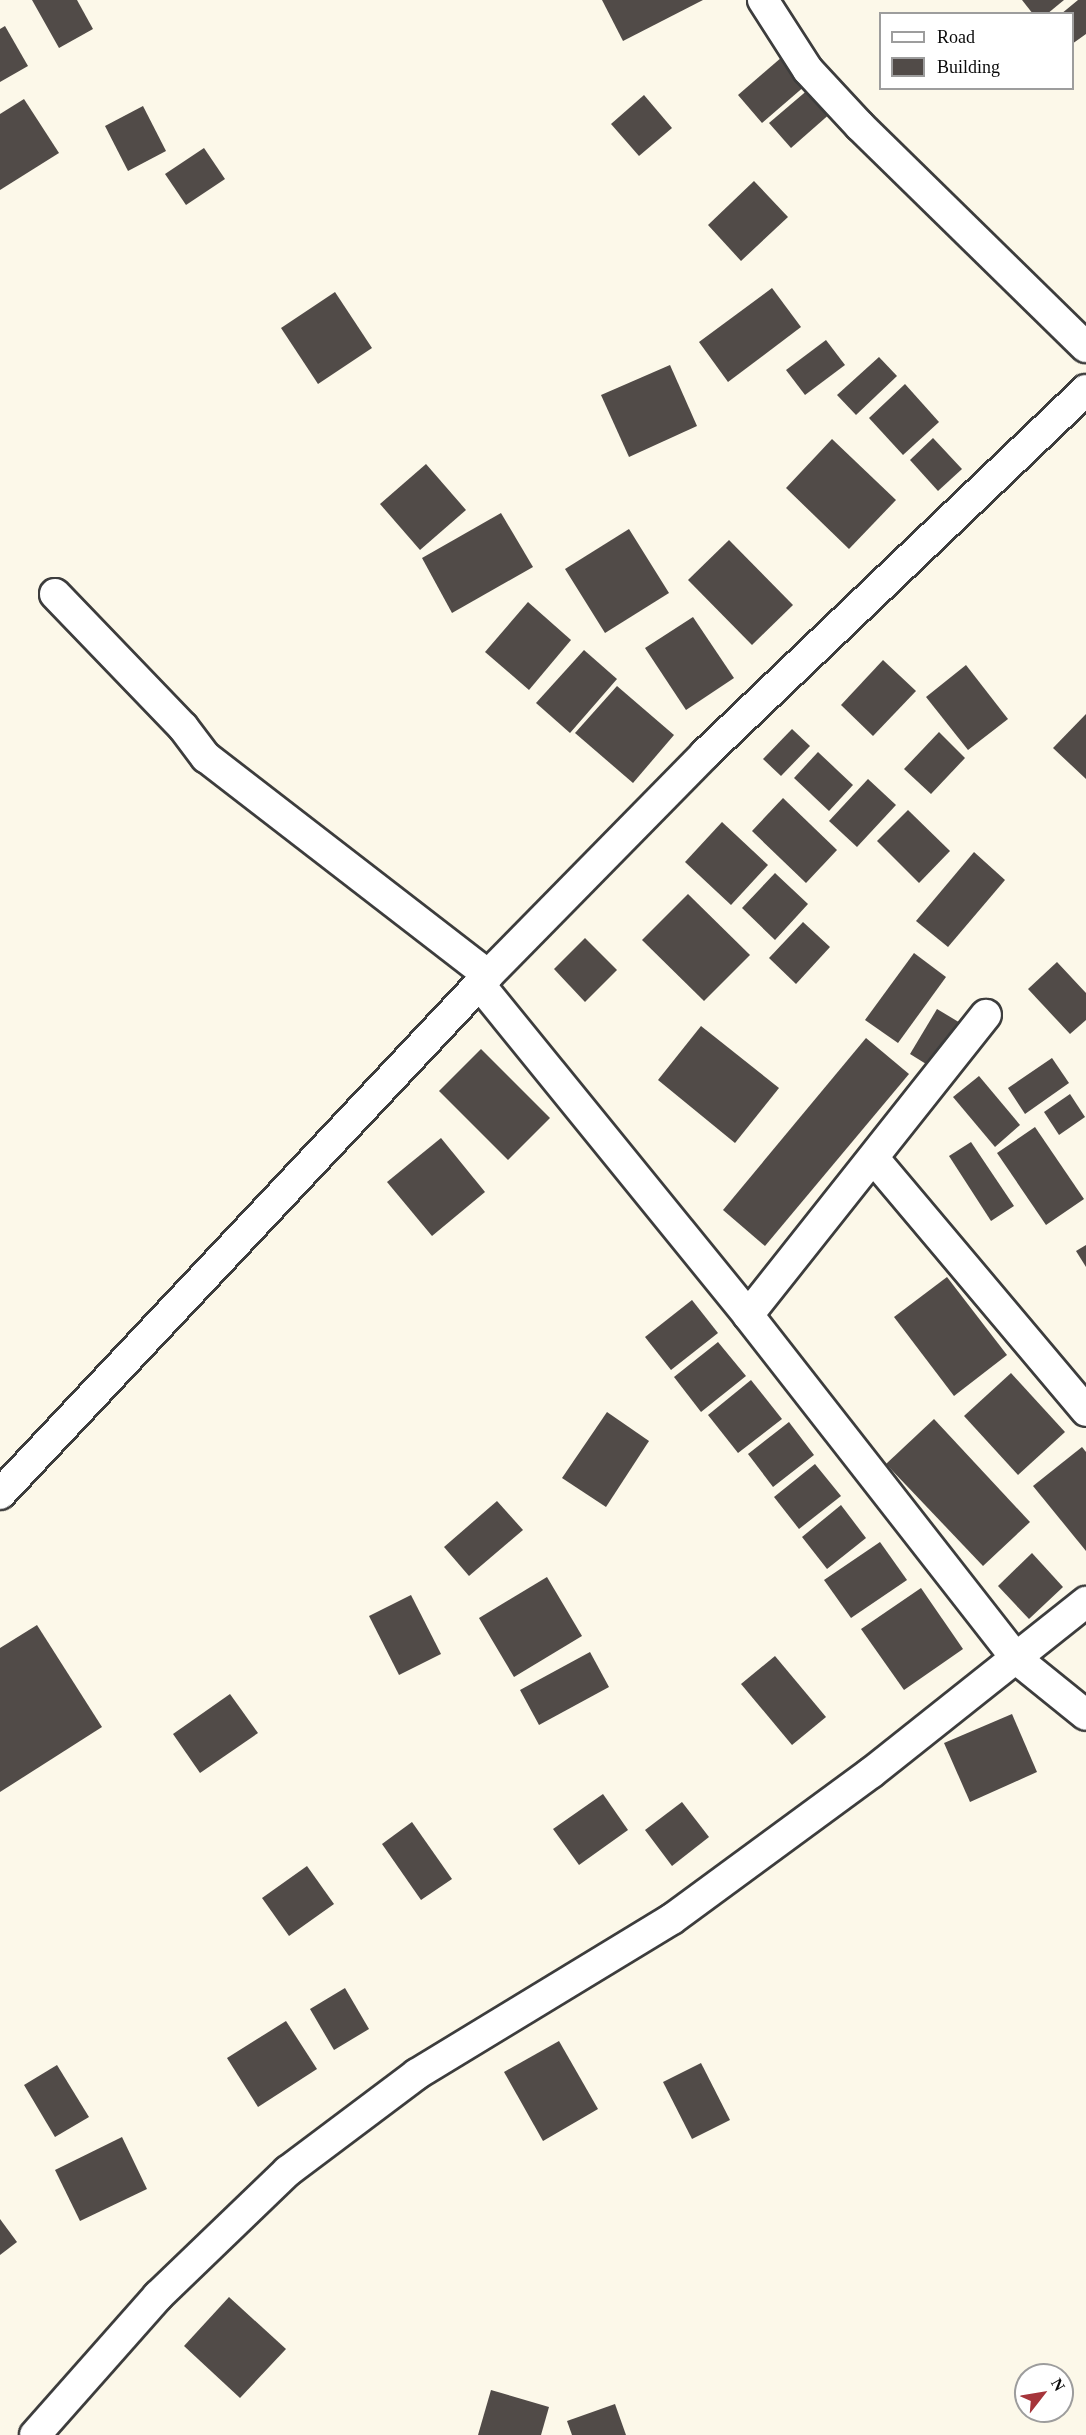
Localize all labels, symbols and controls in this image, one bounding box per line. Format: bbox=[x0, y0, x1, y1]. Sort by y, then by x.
legend bbox=[879, 12, 1074, 90]
text: Road bbox=[937, 27, 975, 47]
text: Building bbox=[937, 57, 1000, 77]
north arrow bbox=[1014, 2363, 1074, 2423]
text: N bbox=[1048, 2375, 1068, 2394]

